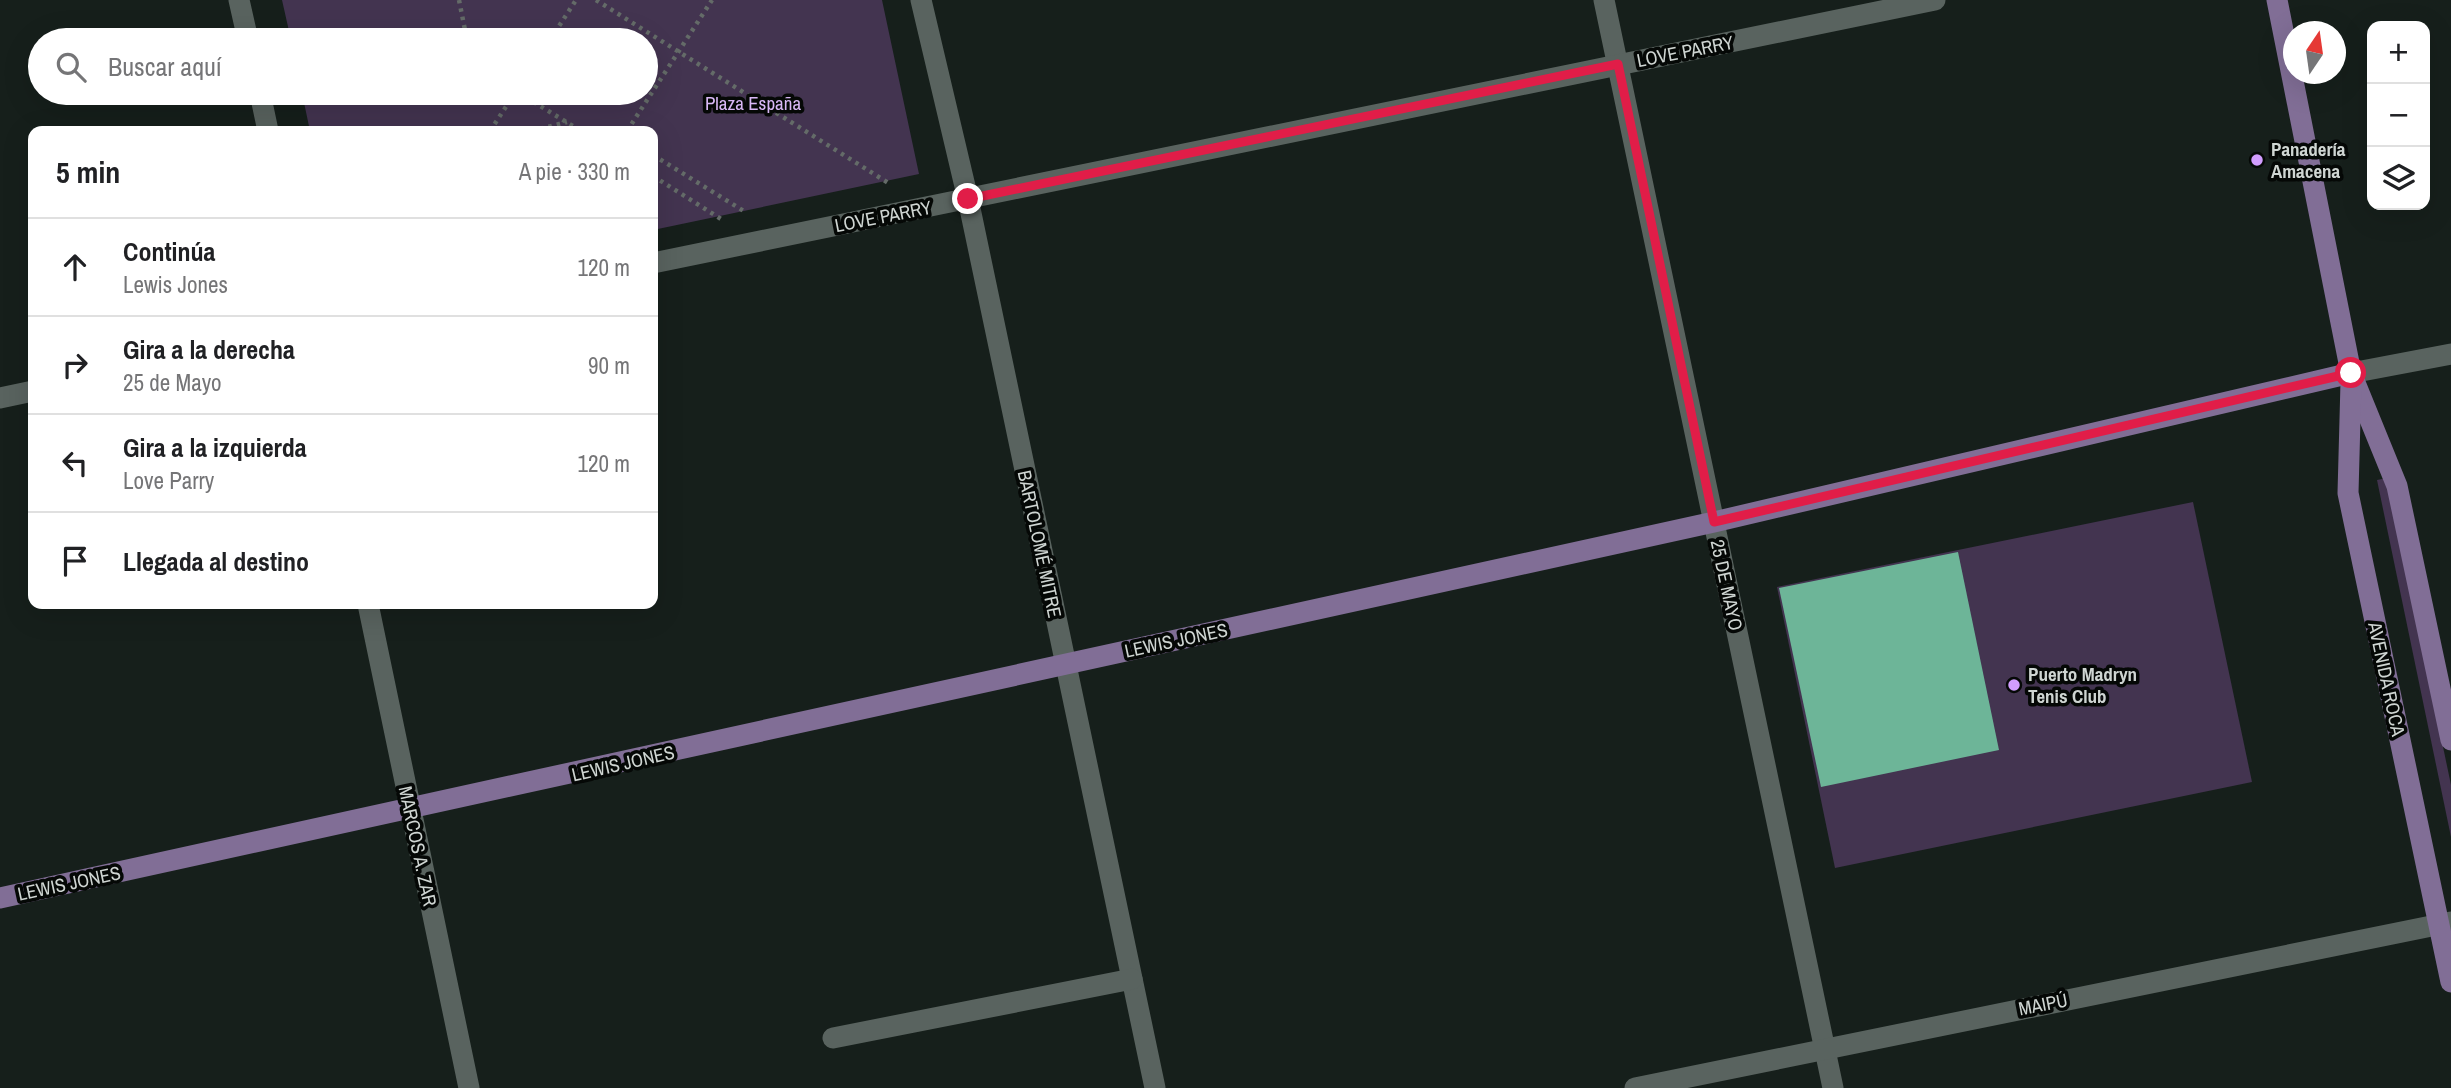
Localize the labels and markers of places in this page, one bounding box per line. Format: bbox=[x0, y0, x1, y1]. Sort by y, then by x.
place label: Panadería Amacena bbox=[2271, 136, 2346, 184]
marker: Panadería Amacena bbox=[2249, 152, 2265, 168]
place label: Puerto Madryn Tenis Club bbox=[2028, 661, 2137, 709]
marker: Puerto Madryn Tenis Club bbox=[2006, 677, 2022, 693]

